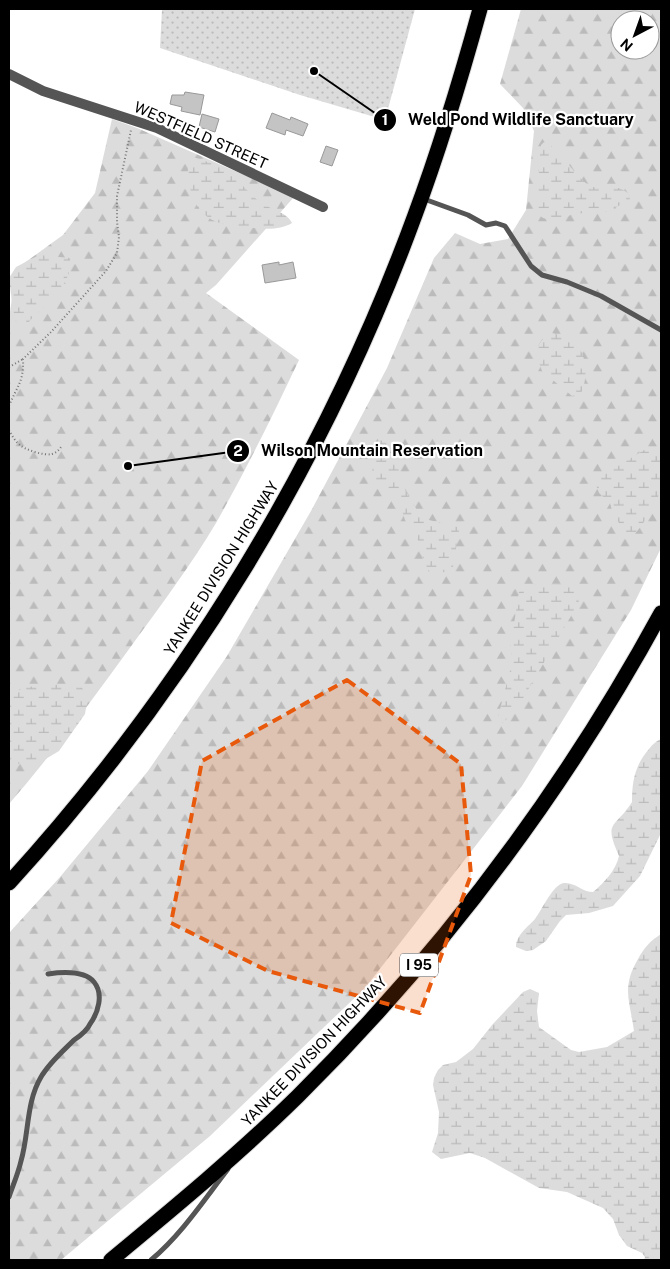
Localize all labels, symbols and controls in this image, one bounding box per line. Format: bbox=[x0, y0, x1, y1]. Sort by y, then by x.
north arrow bbox=[610, 10, 660, 60]
text: N bbox=[617, 35, 636, 54]
street label: WESTFIELD STREET bbox=[132, 98, 270, 172]
callout: Weld Pond Wildlife Sanctuary bbox=[373, 104, 644, 135]
text: Weld Pond Wildlife Sanctuary bbox=[408, 110, 634, 129]
text: 1 bbox=[382, 111, 388, 128]
callout: Wilson Mountain Reservation bbox=[226, 435, 493, 466]
text: Wilson Mountain Reservation bbox=[261, 441, 483, 460]
text: 2 bbox=[233, 442, 243, 459]
street label: YANKEE DIVISION HIGHWAY bbox=[161, 478, 281, 658]
road number: I 95 bbox=[400, 954, 438, 976]
street label: YANKEE DIVISION HIGHWAY bbox=[238, 973, 390, 1129]

